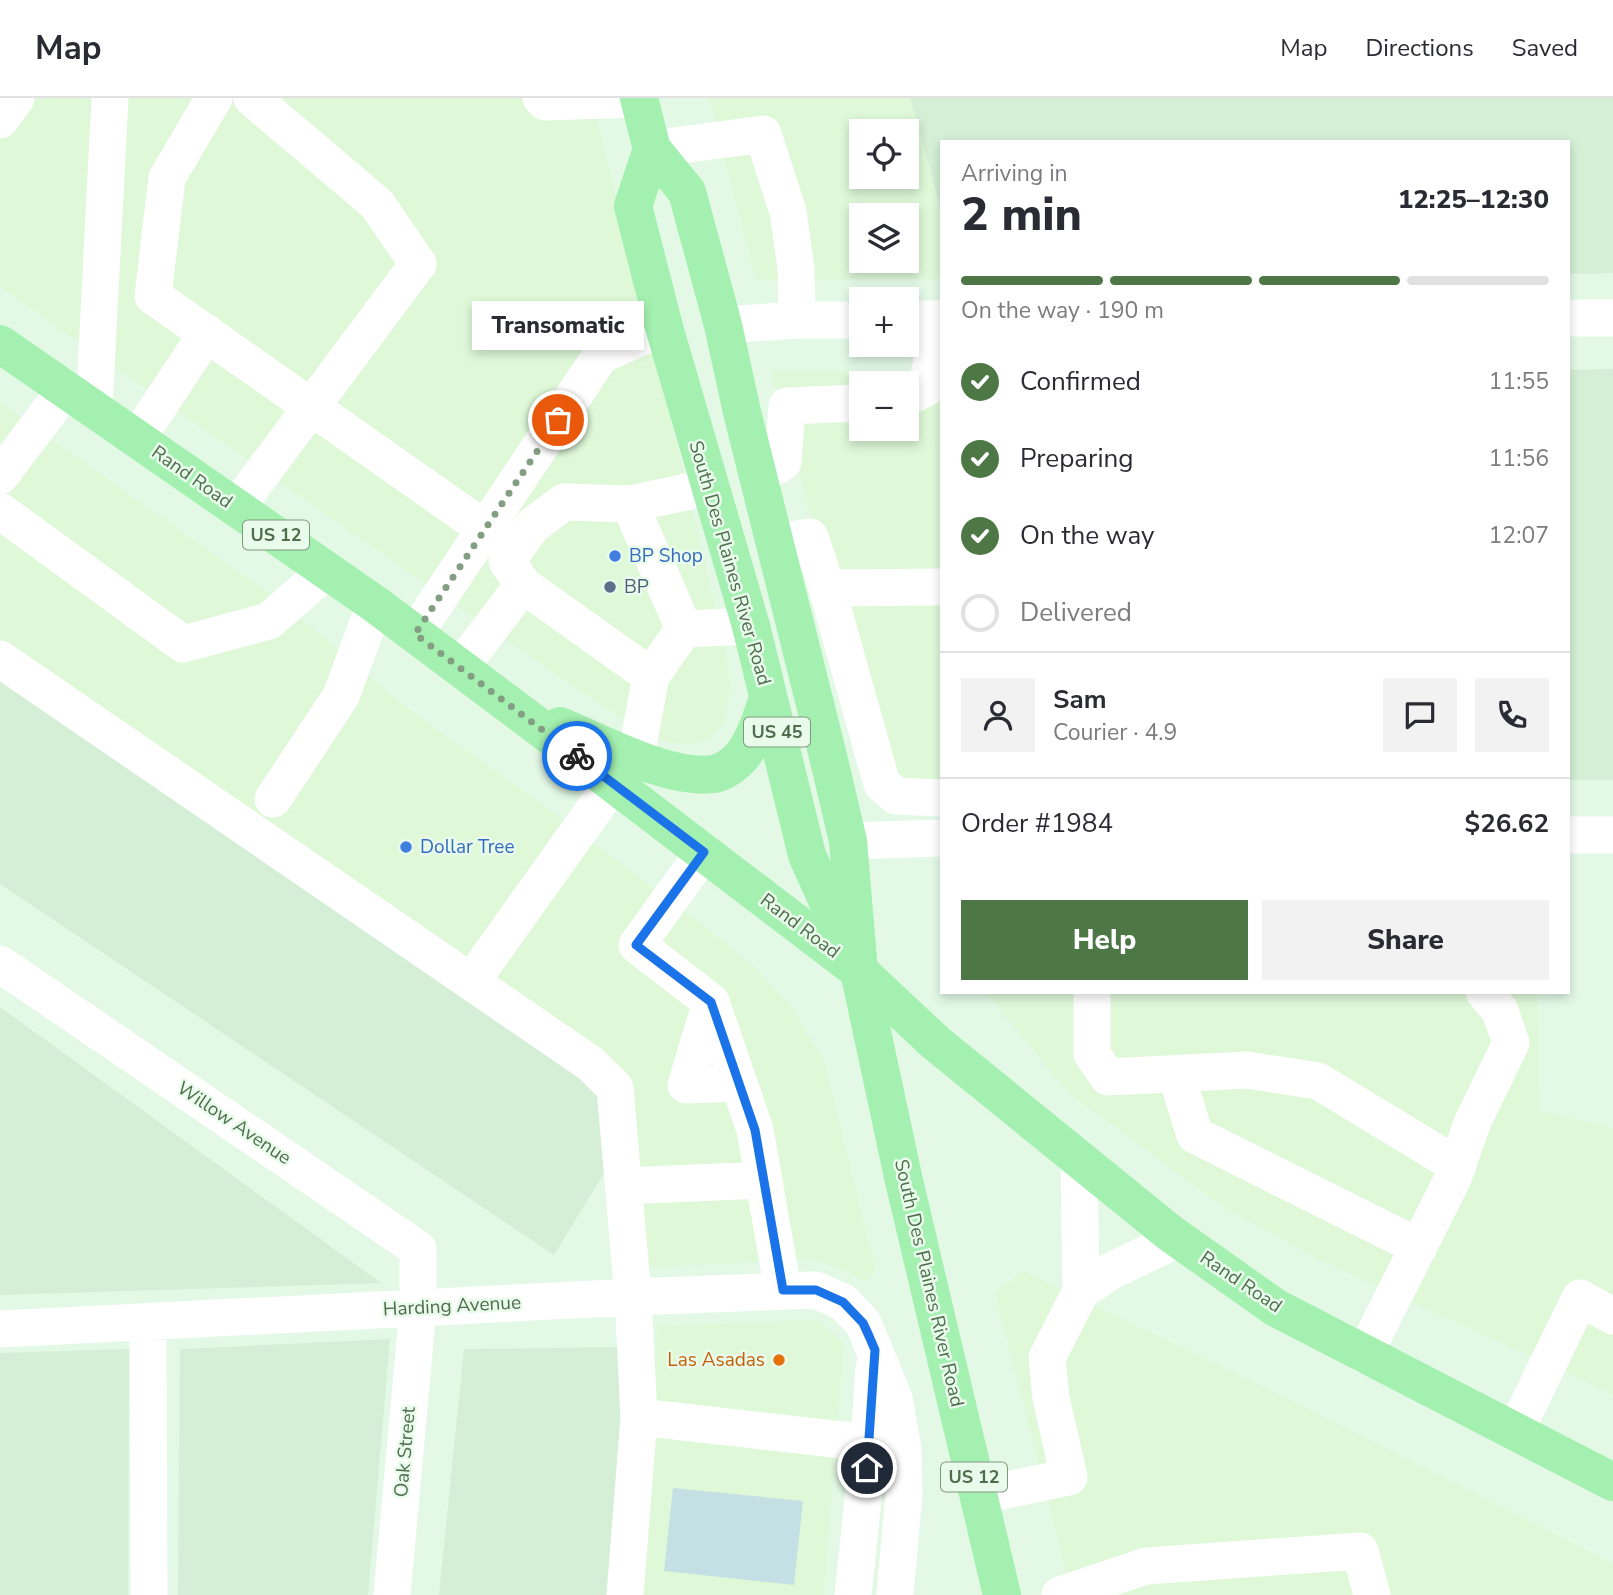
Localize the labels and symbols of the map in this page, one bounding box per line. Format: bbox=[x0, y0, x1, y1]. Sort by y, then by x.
callout: Transomatic bbox=[472, 301, 644, 350]
pin bbox=[528, 390, 588, 450]
street label: South Des Plaines River Road bbox=[683, 438, 777, 688]
street label: Rand Road bbox=[146, 439, 238, 515]
road number: US 12 bbox=[243, 520, 309, 550]
place label: BP Shop bbox=[629, 543, 703, 569]
marker: BP Shop bbox=[607, 548, 623, 564]
place label: BP bbox=[624, 574, 649, 600]
marker: BP bbox=[602, 579, 618, 595]
road number: US 45 bbox=[744, 718, 810, 746]
courier bbox=[542, 721, 612, 791]
place label: Dollar Tree bbox=[420, 834, 515, 860]
marker: Dollar Tree bbox=[398, 839, 414, 855]
street label: Rand Road bbox=[755, 887, 845, 965]
street label: Willow Avenue bbox=[172, 1075, 296, 1171]
street label: South Des Plaines River Road bbox=[888, 1157, 970, 1409]
street label: Rand Road bbox=[1195, 1245, 1287, 1319]
street label: Harding Avenue bbox=[382, 1289, 522, 1323]
place label: Las Asadas bbox=[667, 1347, 765, 1373]
marker: Las Asadas bbox=[771, 1352, 787, 1368]
street label: Oak Street bbox=[388, 1405, 422, 1498]
pin bbox=[837, 1438, 897, 1498]
road number: US 12 bbox=[941, 1462, 1007, 1492]

